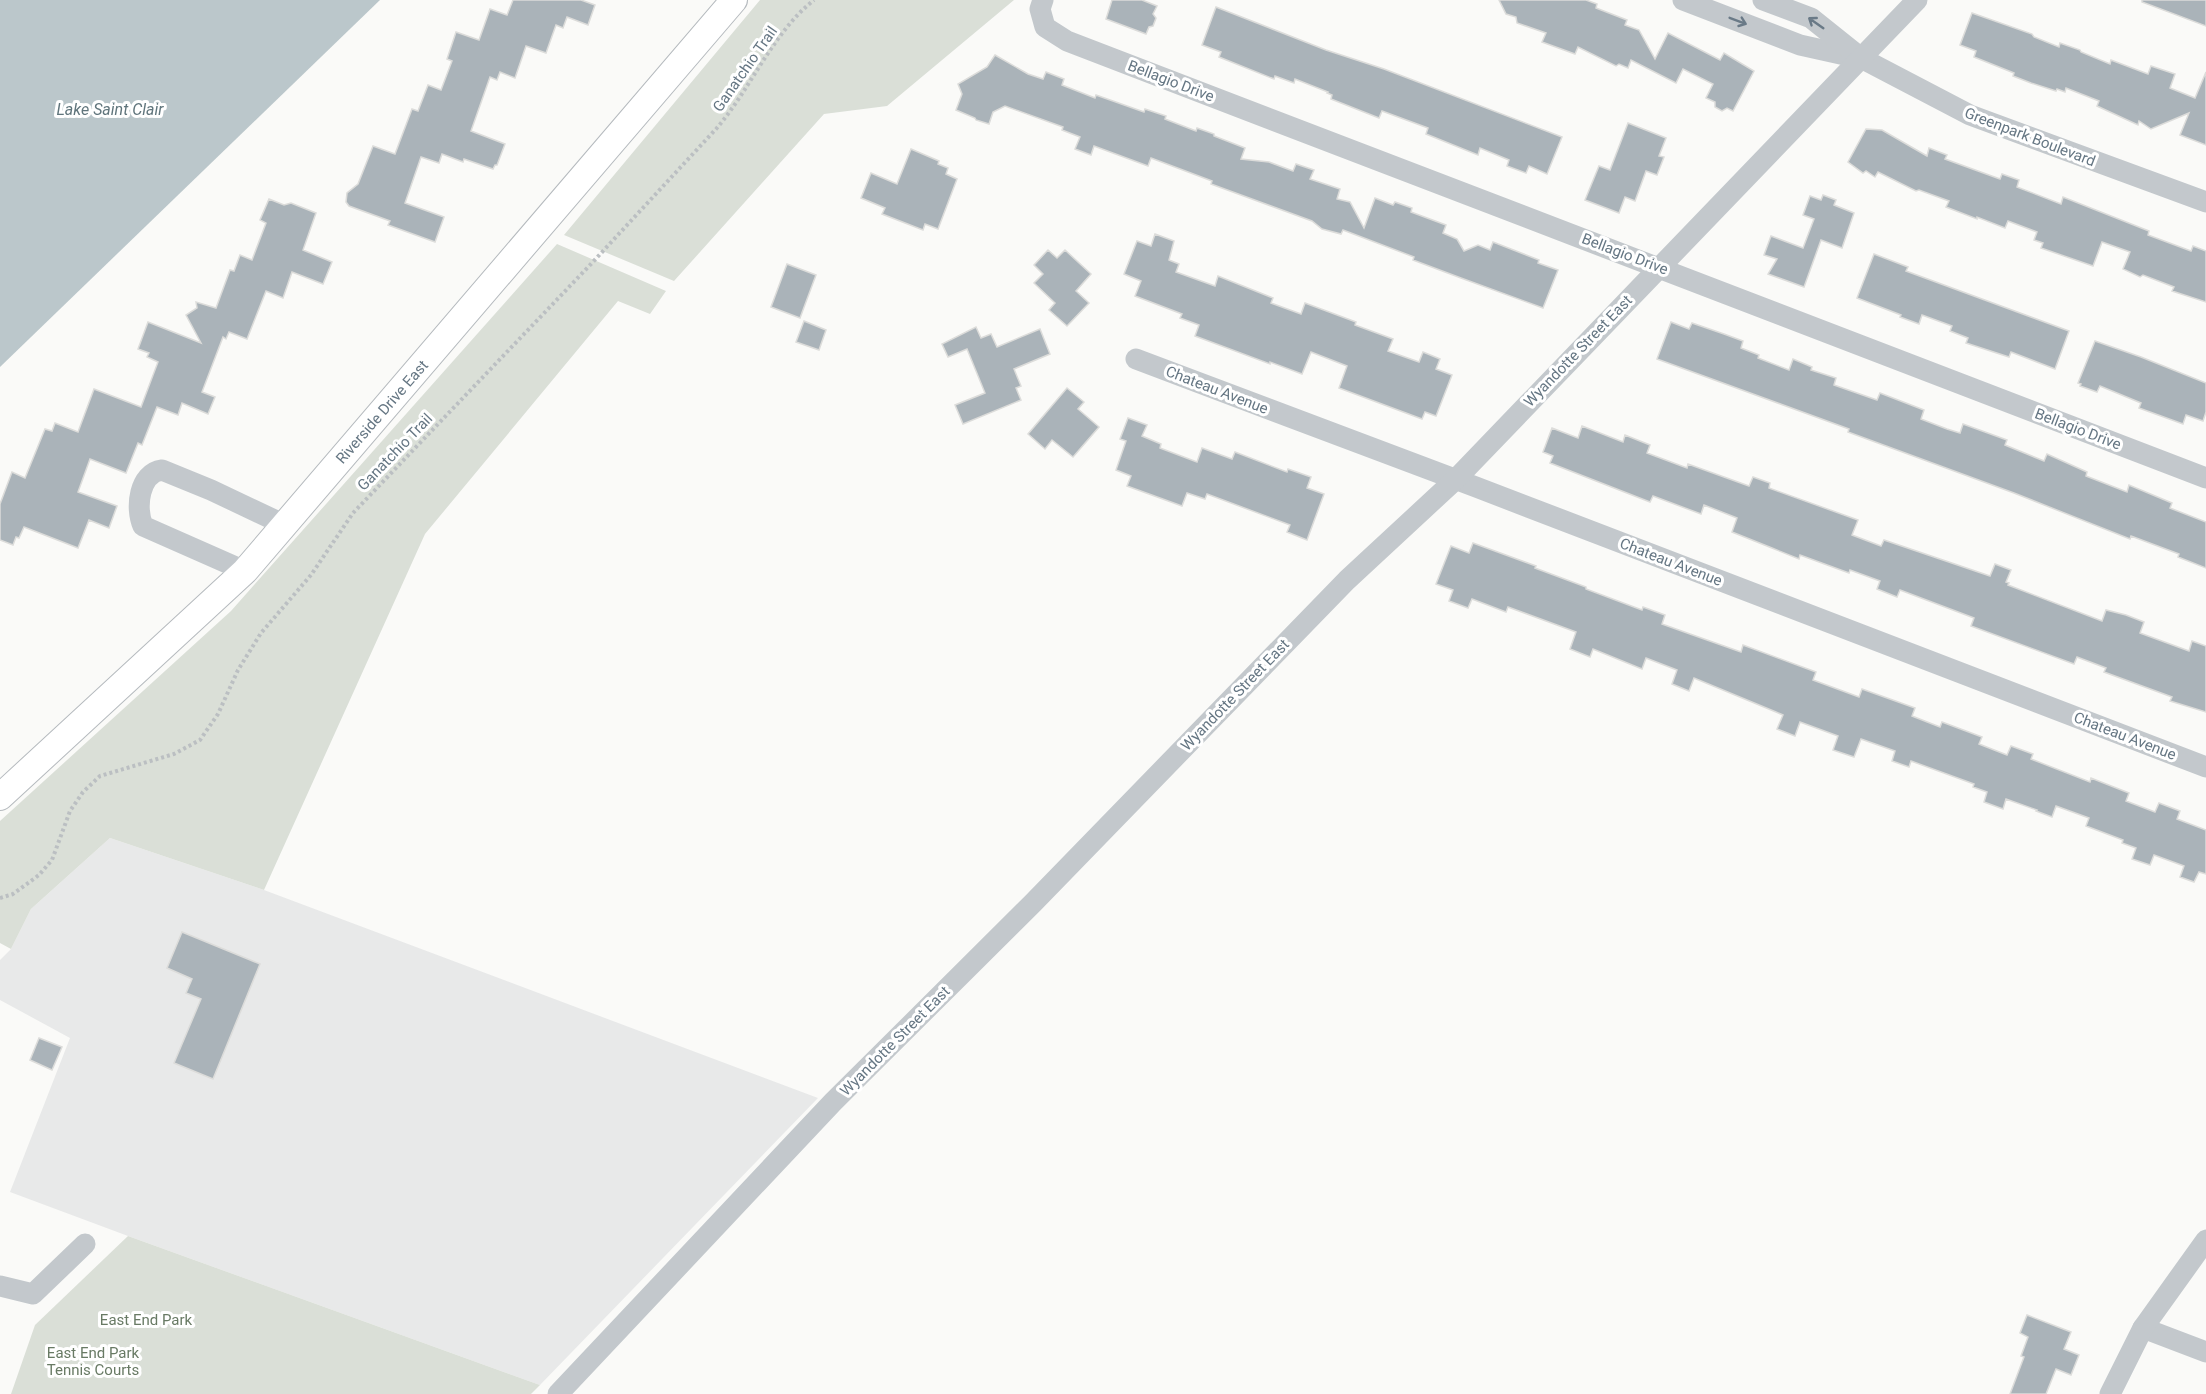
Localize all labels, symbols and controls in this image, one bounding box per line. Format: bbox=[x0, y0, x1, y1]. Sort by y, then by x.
one-way arrow bbox=[1728, 16, 1747, 27]
one-way arrow bbox=[1808, 17, 1824, 29]
street label: Ganatchio Trail bbox=[709, 23, 781, 115]
street label: Bellagio Drive bbox=[1125, 56, 1217, 106]
water label: Lake Saint Clair bbox=[56, 100, 164, 119]
street label: Greenpark Boulevard bbox=[1962, 104, 2098, 170]
street label: Bellagio Drive bbox=[1579, 229, 1671, 279]
street label: Wyandotte Street East bbox=[1520, 291, 1636, 410]
street label: Riverside Drive East bbox=[332, 356, 432, 467]
street label: Chateau Avenue bbox=[1163, 362, 1271, 418]
street label: Bellagio Drive bbox=[2032, 404, 2124, 454]
street label: Ganatchio Trail bbox=[354, 410, 436, 494]
street label: Chateau Avenue bbox=[1617, 534, 1725, 590]
street label: Wyandotte Street East bbox=[1177, 635, 1293, 754]
street label: Chateau Avenue bbox=[2071, 708, 2179, 764]
street label: Wyandotte Street East bbox=[836, 982, 954, 1100]
park label: East End Park bbox=[100, 1311, 193, 1329]
park label: East End Park Tennis Courts bbox=[47, 1344, 140, 1379]

